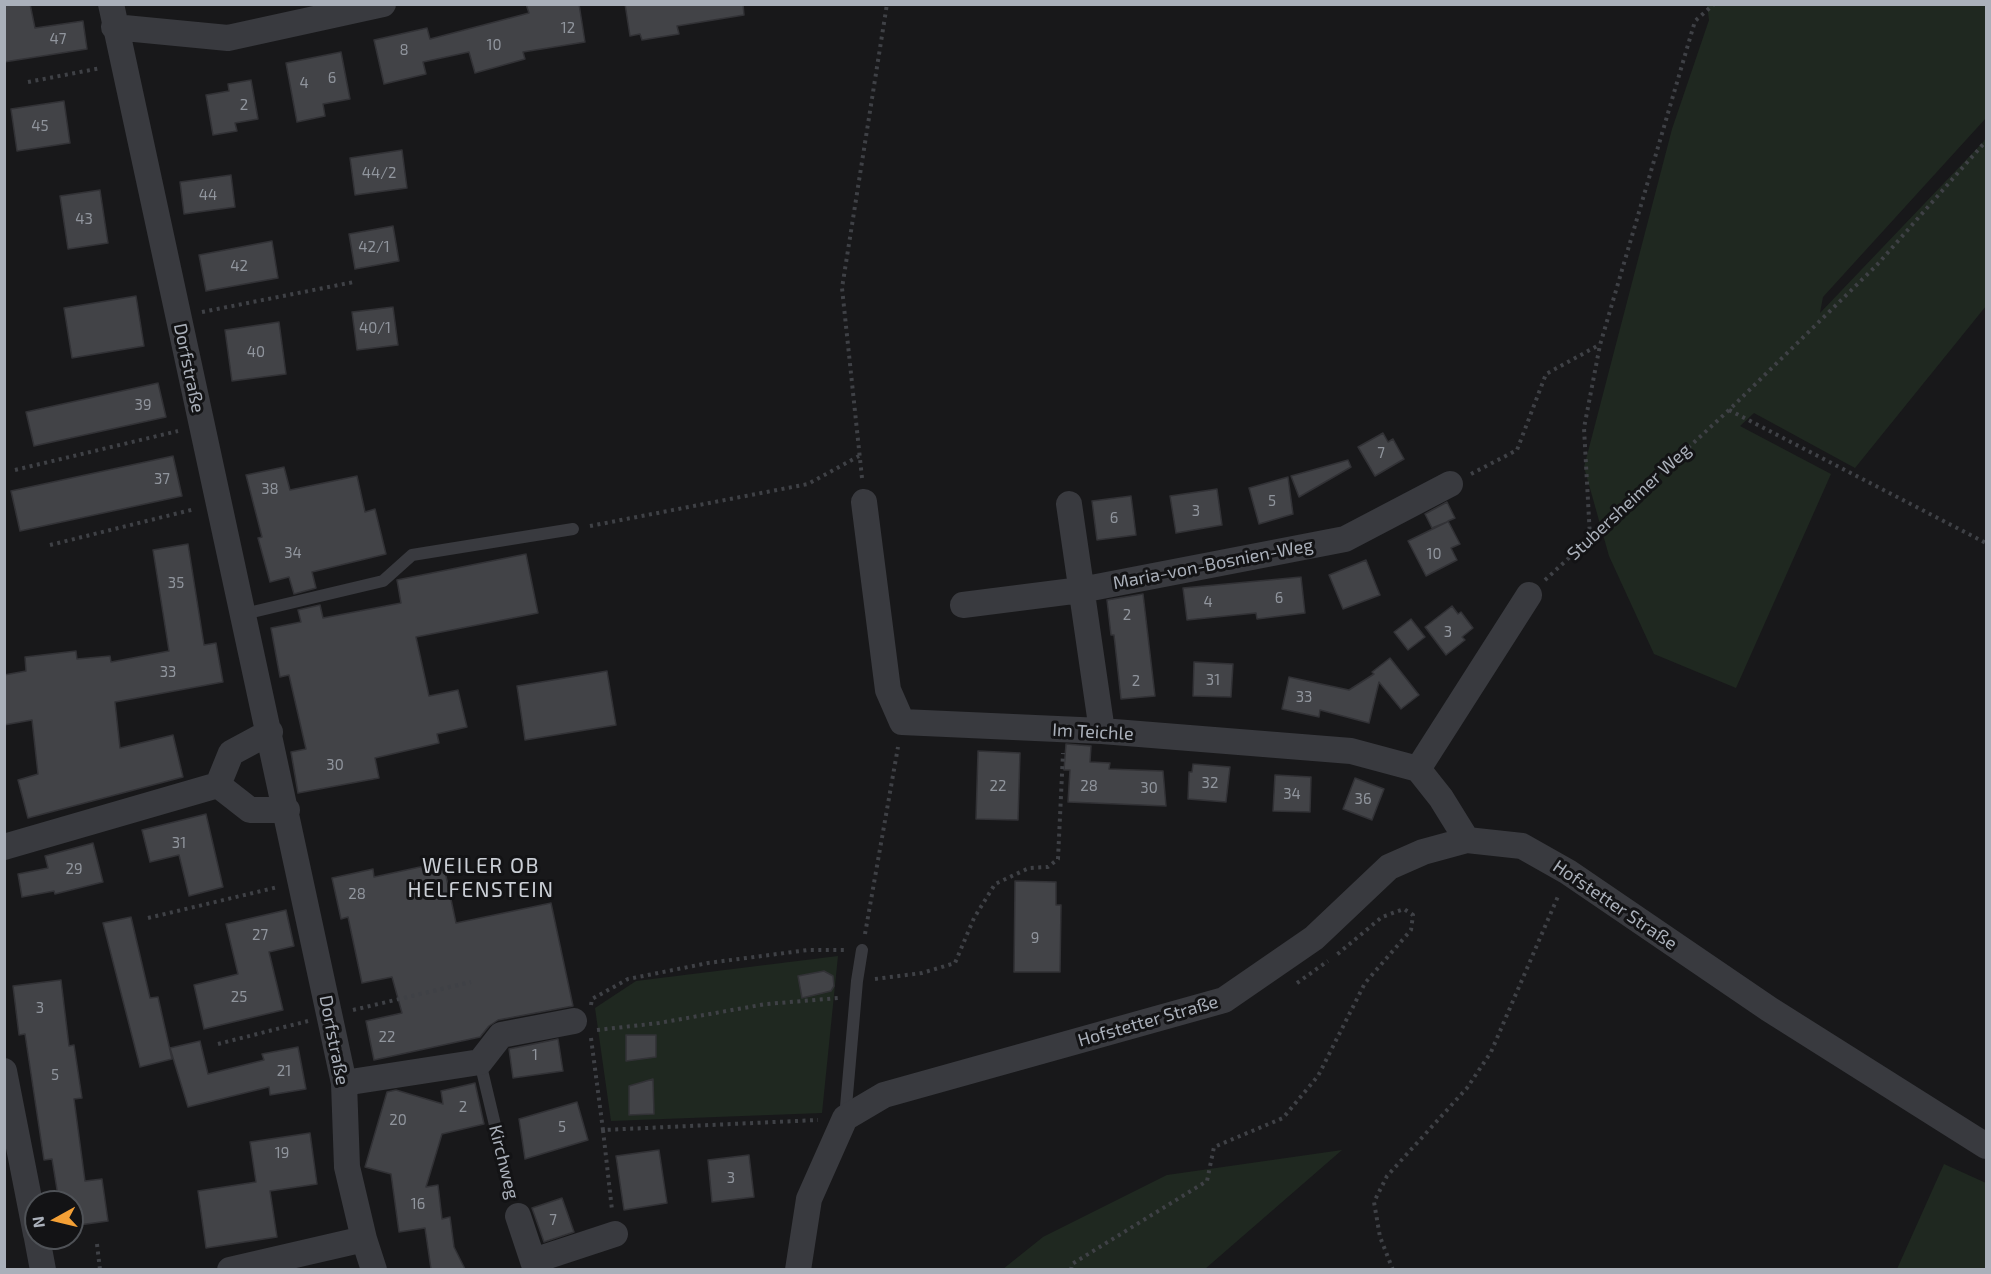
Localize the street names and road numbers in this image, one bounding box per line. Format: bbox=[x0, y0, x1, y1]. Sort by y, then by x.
street label: Dorfstraße bbox=[169, 321, 209, 415]
street label: Stubersheimer Weg bbox=[1563, 439, 1695, 565]
street label: Maria-von-Bosnien-Weg bbox=[1111, 534, 1315, 594]
street label: Im Teichle bbox=[1052, 719, 1134, 745]
street label: Hofstetter Straße bbox=[1549, 855, 1681, 955]
street label: Hofstetter Straße bbox=[1075, 991, 1221, 1051]
street label: Dorfstraße bbox=[315, 993, 353, 1087]
street label: Kirchweg bbox=[484, 1123, 524, 1201]

